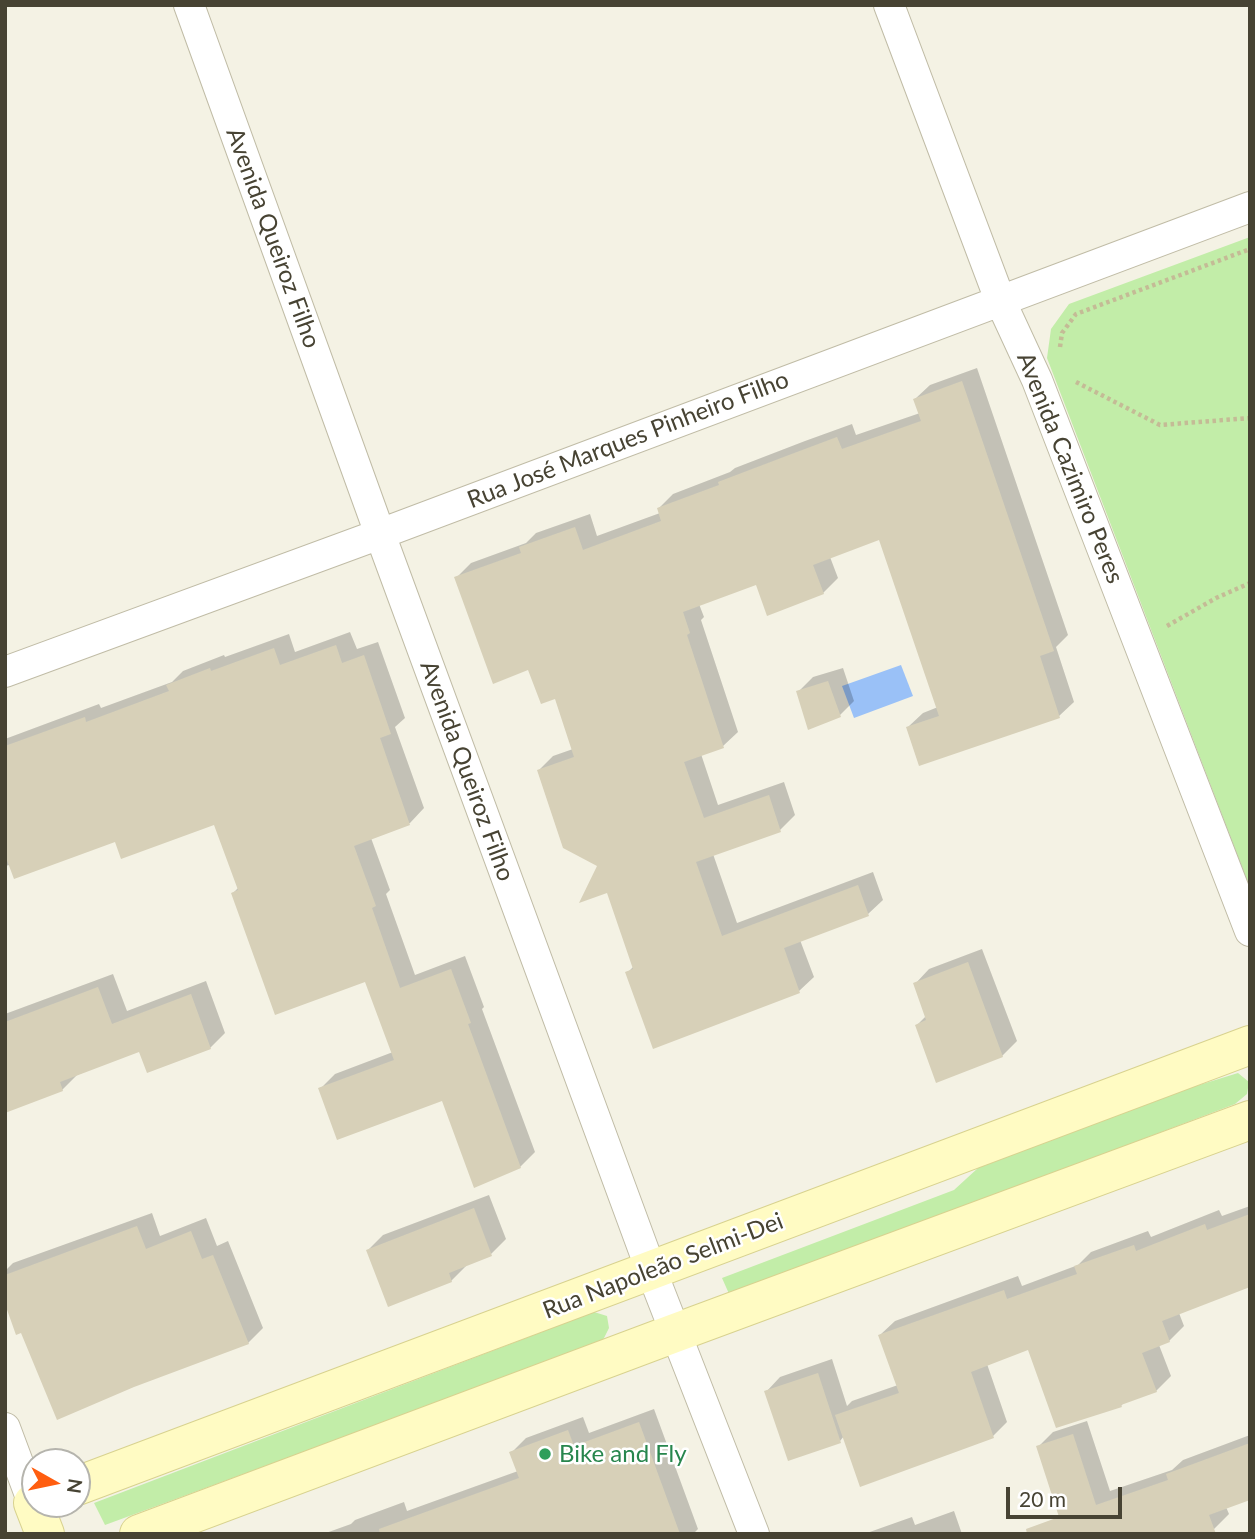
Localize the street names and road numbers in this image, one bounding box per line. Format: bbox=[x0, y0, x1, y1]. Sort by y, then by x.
street label: Avenida Queiroz Filho bbox=[220, 124, 326, 352]
street label: Avenida Cazimiro Peres bbox=[1010, 348, 1130, 588]
street label: Rua José Marques Pinheiro Filho bbox=[463, 365, 793, 515]
street label: Avenida Queiroz Filho bbox=[414, 657, 520, 885]
street label: Rua Napoleão Selmi-Dei bbox=[539, 1207, 787, 1325]

